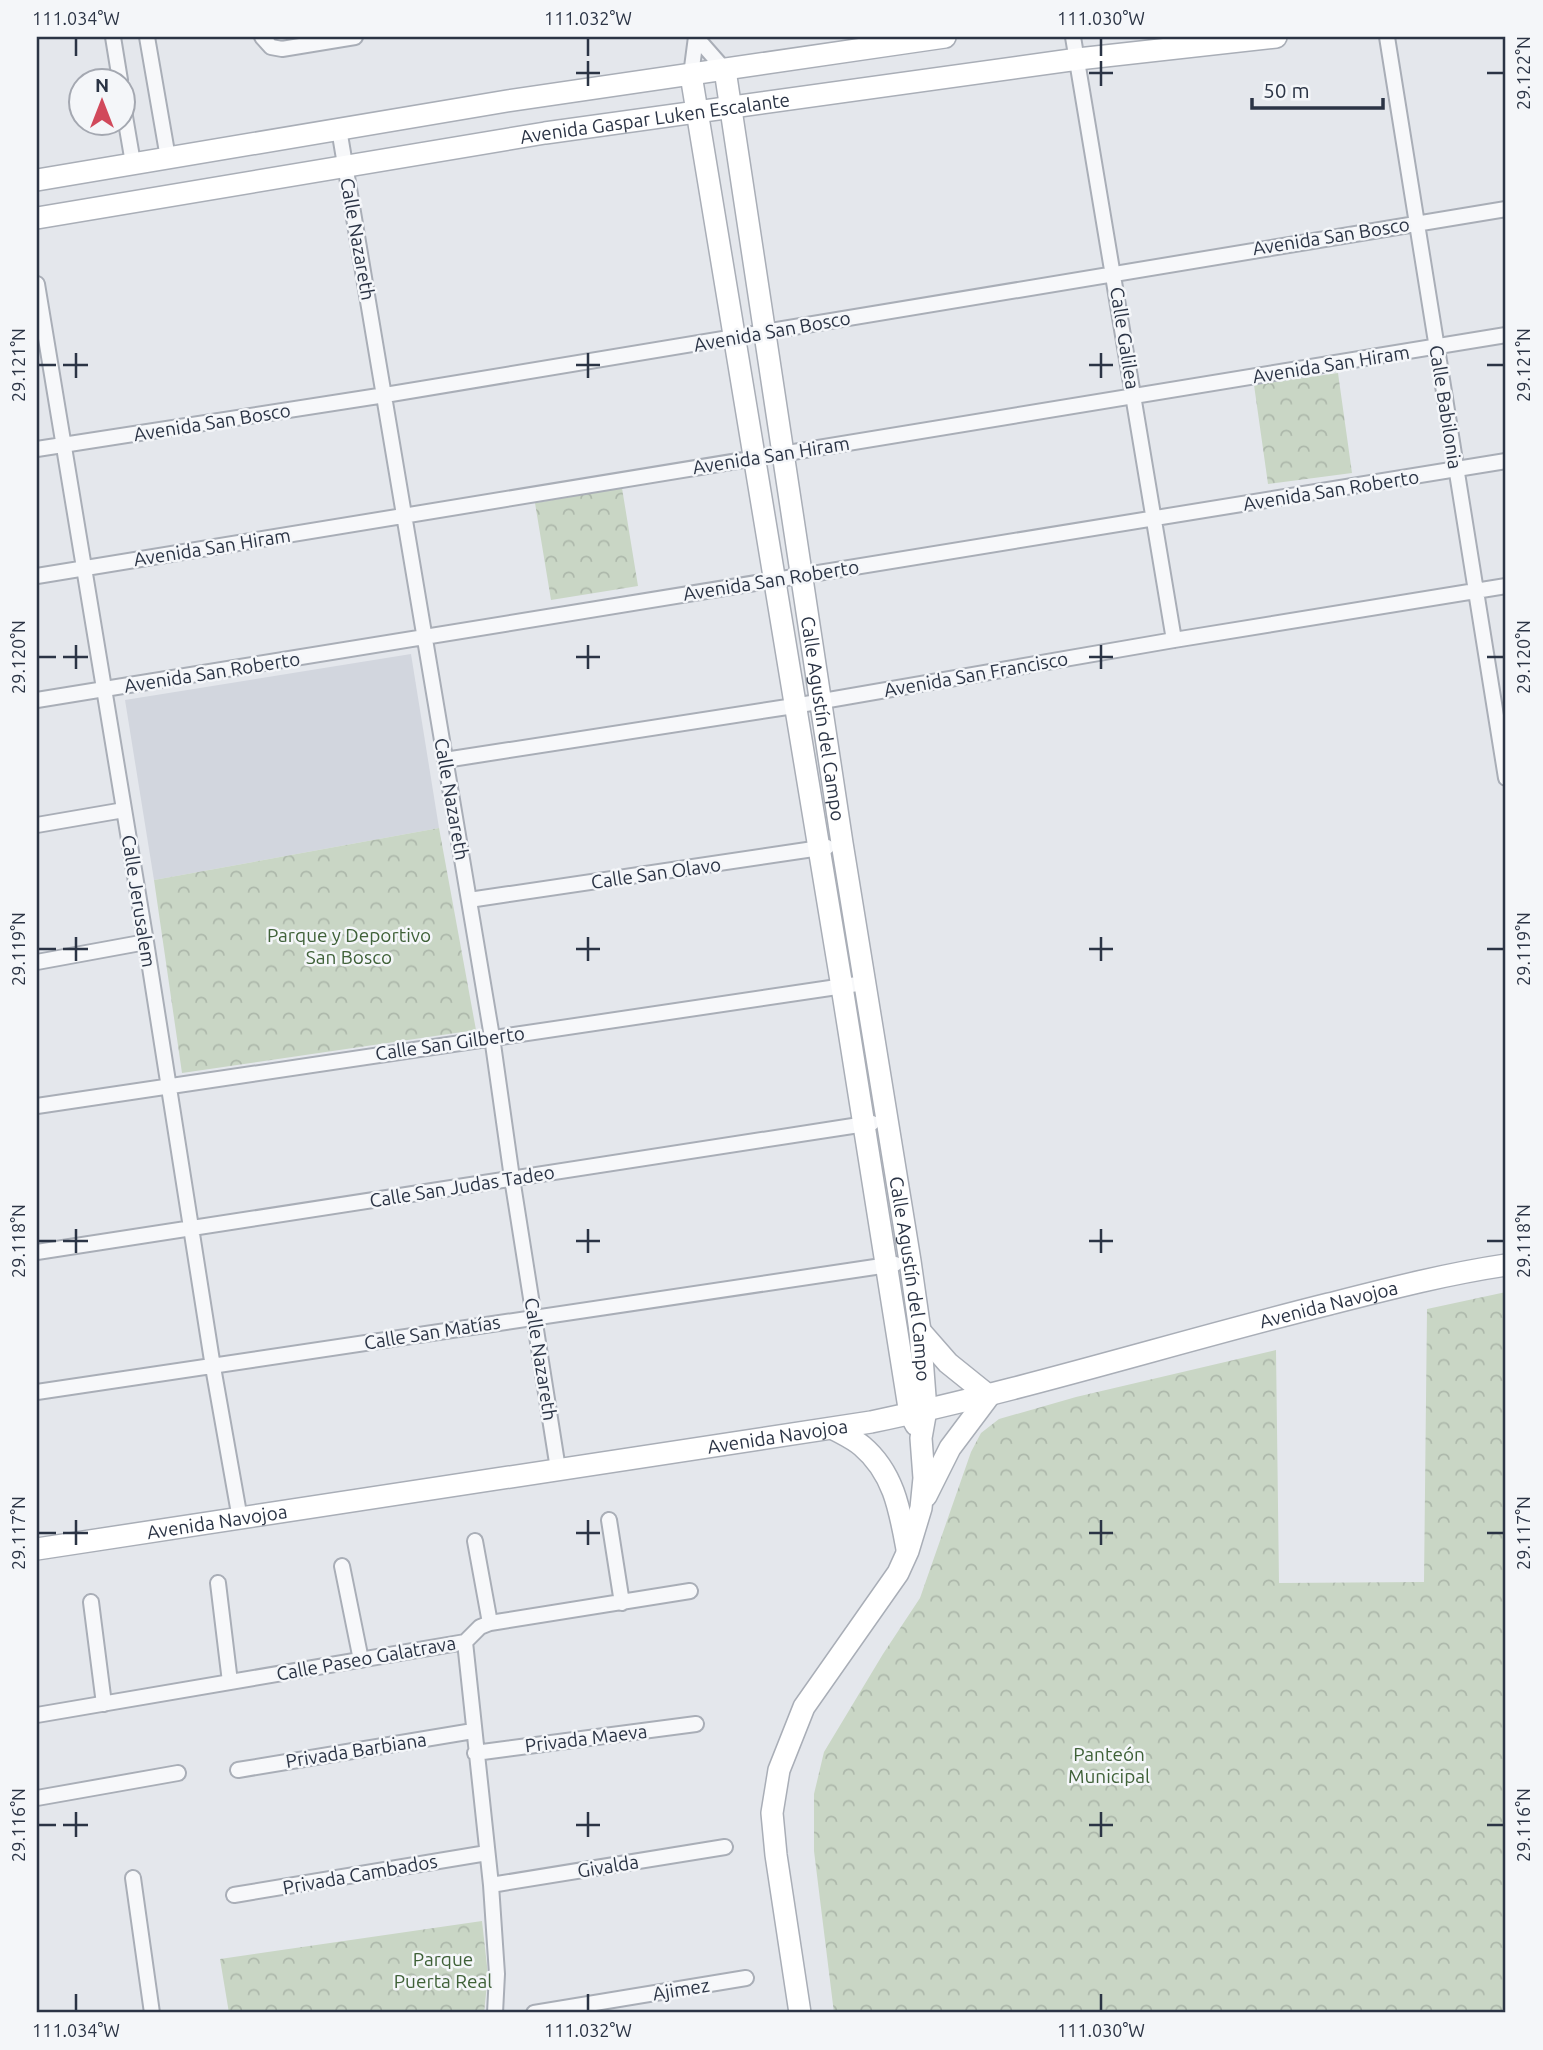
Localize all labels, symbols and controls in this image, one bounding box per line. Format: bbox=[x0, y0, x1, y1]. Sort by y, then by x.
text: 111.034°W bbox=[32, 8, 120, 28]
text: 111.032°W bbox=[544, 8, 632, 28]
text: 111.030°W bbox=[1057, 8, 1145, 28]
text: 29.122°N bbox=[1513, 36, 1533, 110]
north arrow bbox=[66, 66, 136, 136]
scale bar bbox=[1252, 66, 1384, 110]
text: N bbox=[95, 74, 109, 96]
text: 50 m bbox=[1263, 78, 1310, 102]
street label: Avenida Gaspar Luken Escalante bbox=[518, 88, 791, 148]
street label: Calle Nazareth bbox=[336, 176, 380, 302]
street label: Avenida San Bosco bbox=[1251, 213, 1411, 259]
street label: Calle Galilea bbox=[1106, 285, 1144, 391]
street label: Avenida San Bosco bbox=[692, 306, 852, 356]
text: 29.121°N bbox=[8, 328, 28, 402]
text: 29.121°N bbox=[1513, 328, 1533, 402]
street label: Avenida San Hiram bbox=[1251, 341, 1411, 387]
street label: Calle Babilonia bbox=[1425, 343, 1467, 471]
street label: Avenida San Bosco bbox=[132, 399, 292, 445]
street label: Avenida San Hiram bbox=[691, 432, 851, 478]
street label: Avenida San Roberto bbox=[1242, 465, 1420, 515]
street label: Avenida San Hiram bbox=[132, 524, 292, 570]
street label: Avenida San Roberto bbox=[682, 555, 860, 605]
street label: Calle Agustín del Campo bbox=[797, 615, 850, 823]
text: 29.120°N bbox=[8, 620, 28, 694]
text: 29.120°N bbox=[1513, 620, 1533, 694]
street label: Avenida San Roberto bbox=[123, 647, 301, 697]
street label: Avenida San Francisco bbox=[882, 647, 1070, 701]
street label: Calle Nazareth bbox=[430, 736, 474, 862]
street label: Calle Jerusalem bbox=[118, 833, 160, 969]
street label: Calle San Olavo bbox=[590, 853, 722, 893]
text: 29.119°N bbox=[8, 912, 28, 986]
text: 29.119°N bbox=[1513, 912, 1533, 986]
park label: Parque y Deportivo San Bosco bbox=[267, 924, 431, 968]
street label: Calle San Gilberto bbox=[374, 1022, 526, 1064]
street label: Calle San Judas Tadeo bbox=[368, 1160, 556, 1212]
street label: Calle Agustín del Campo bbox=[885, 1175, 935, 1382]
text: 29.118°N bbox=[8, 1204, 28, 1278]
text: 29.118°N bbox=[1513, 1204, 1533, 1278]
street label: Avenida Navojoa bbox=[1257, 1276, 1400, 1332]
street label: Calle Nazareth bbox=[520, 1296, 562, 1422]
street label: Calle San Matías bbox=[362, 1310, 502, 1354]
street label: Avenida Navojoa bbox=[706, 1415, 849, 1458]
text: 29.117°N bbox=[8, 1496, 28, 1570]
text: 29.117°N bbox=[1513, 1496, 1533, 1570]
street label: Avenida Navojoa bbox=[145, 1500, 289, 1543]
street label: Calle Paseo Galatrava bbox=[274, 1631, 458, 1685]
street label: Privada Maeva bbox=[524, 1720, 648, 1756]
street label: Privada Barbiana bbox=[284, 1728, 428, 1772]
park label: Panteón Municipal bbox=[1068, 1743, 1150, 1787]
text: 29.116°N bbox=[8, 1788, 28, 1862]
text: 29.116°N bbox=[1513, 1788, 1533, 1862]
street label: Privada Cambados bbox=[281, 1850, 439, 1898]
street label: Givalda bbox=[576, 1850, 640, 1882]
park label: Parque Puerta Real bbox=[394, 1948, 492, 1992]
street label: Ajimez bbox=[651, 1974, 711, 2004]
text: 111.034°W bbox=[32, 2020, 120, 2040]
text: 111.032°W bbox=[544, 2020, 632, 2040]
text: 111.030°W bbox=[1057, 2020, 1145, 2040]

